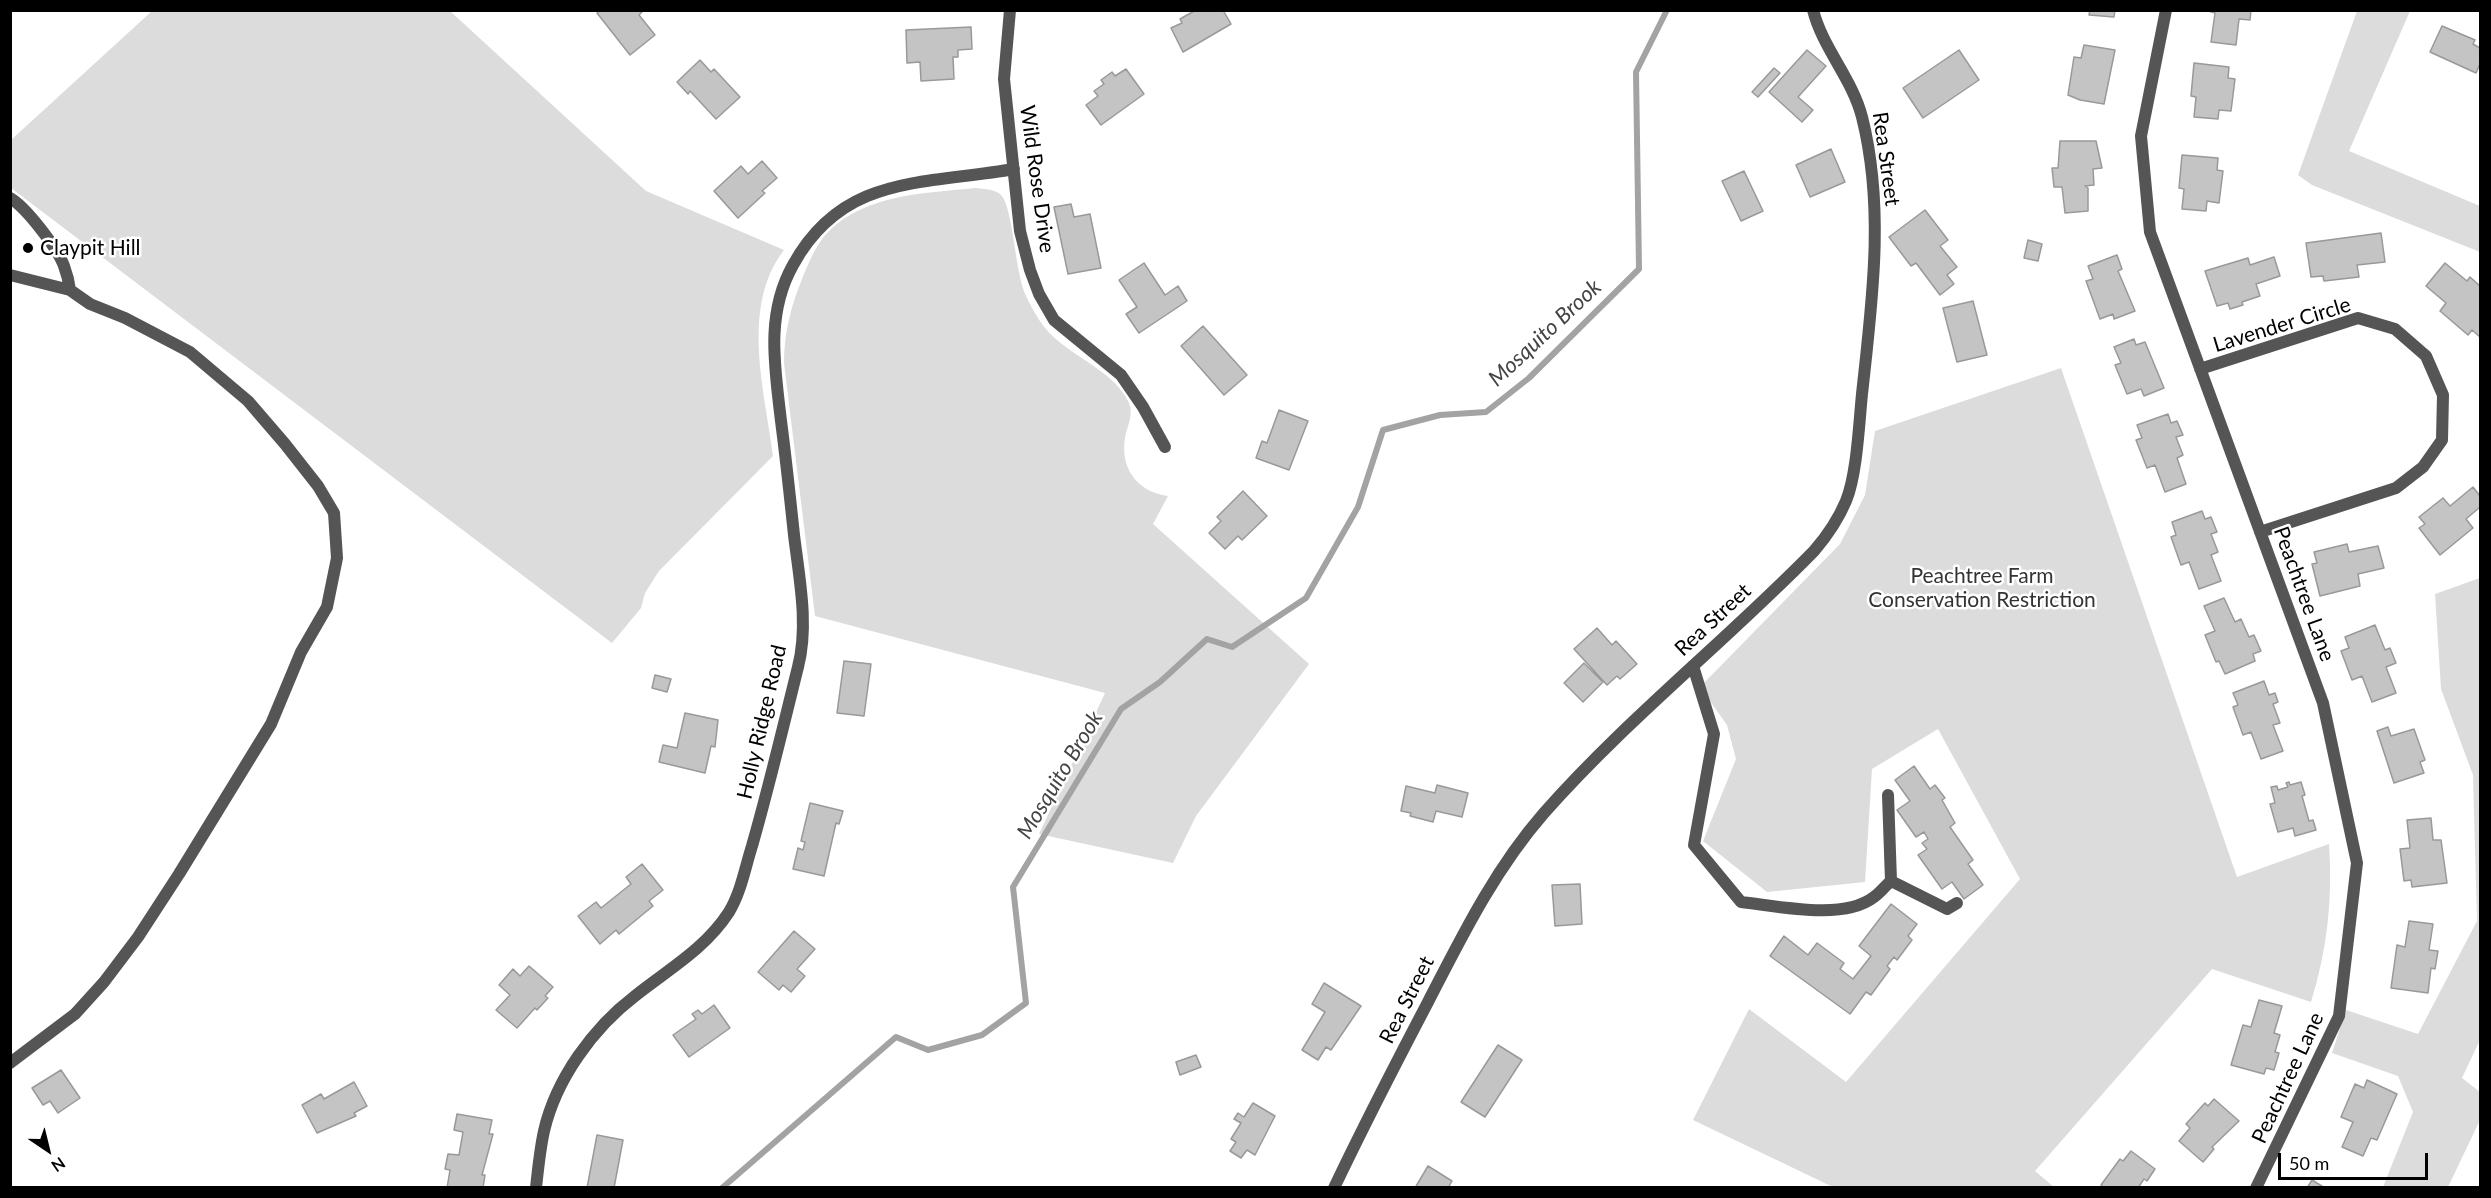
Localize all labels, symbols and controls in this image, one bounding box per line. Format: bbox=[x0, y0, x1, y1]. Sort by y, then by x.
street label: Wild Rose Drive bbox=[1014, 104, 1060, 254]
street label: Rea Street bbox=[1867, 110, 1905, 208]
place label: Claypit Hill bbox=[40, 235, 141, 261]
marker: Claypit Hill bbox=[21, 241, 35, 255]
water label: Mosquito Brook bbox=[1483, 274, 1607, 392]
street label: Lavender Circle bbox=[2210, 292, 2354, 358]
street label: Peachtree Lane bbox=[2268, 523, 2340, 665]
park label: Peachtree Farm Conservation Restriction bbox=[1868, 563, 2096, 613]
street label: Rea Street bbox=[1670, 579, 1756, 661]
street label: Holly Ridge Road bbox=[732, 643, 792, 801]
water label: Mosquito Brook bbox=[1012, 706, 1108, 844]
street label: Rea Street bbox=[1374, 952, 1440, 1048]
street label: Peachtree Lane bbox=[2247, 1009, 2329, 1147]
north arrow bbox=[18, 1120, 78, 1180]
scale bar bbox=[2281, 1141, 2431, 1179]
text: 50 m bbox=[2289, 1152, 2329, 1174]
text: N bbox=[48, 1154, 69, 1176]

